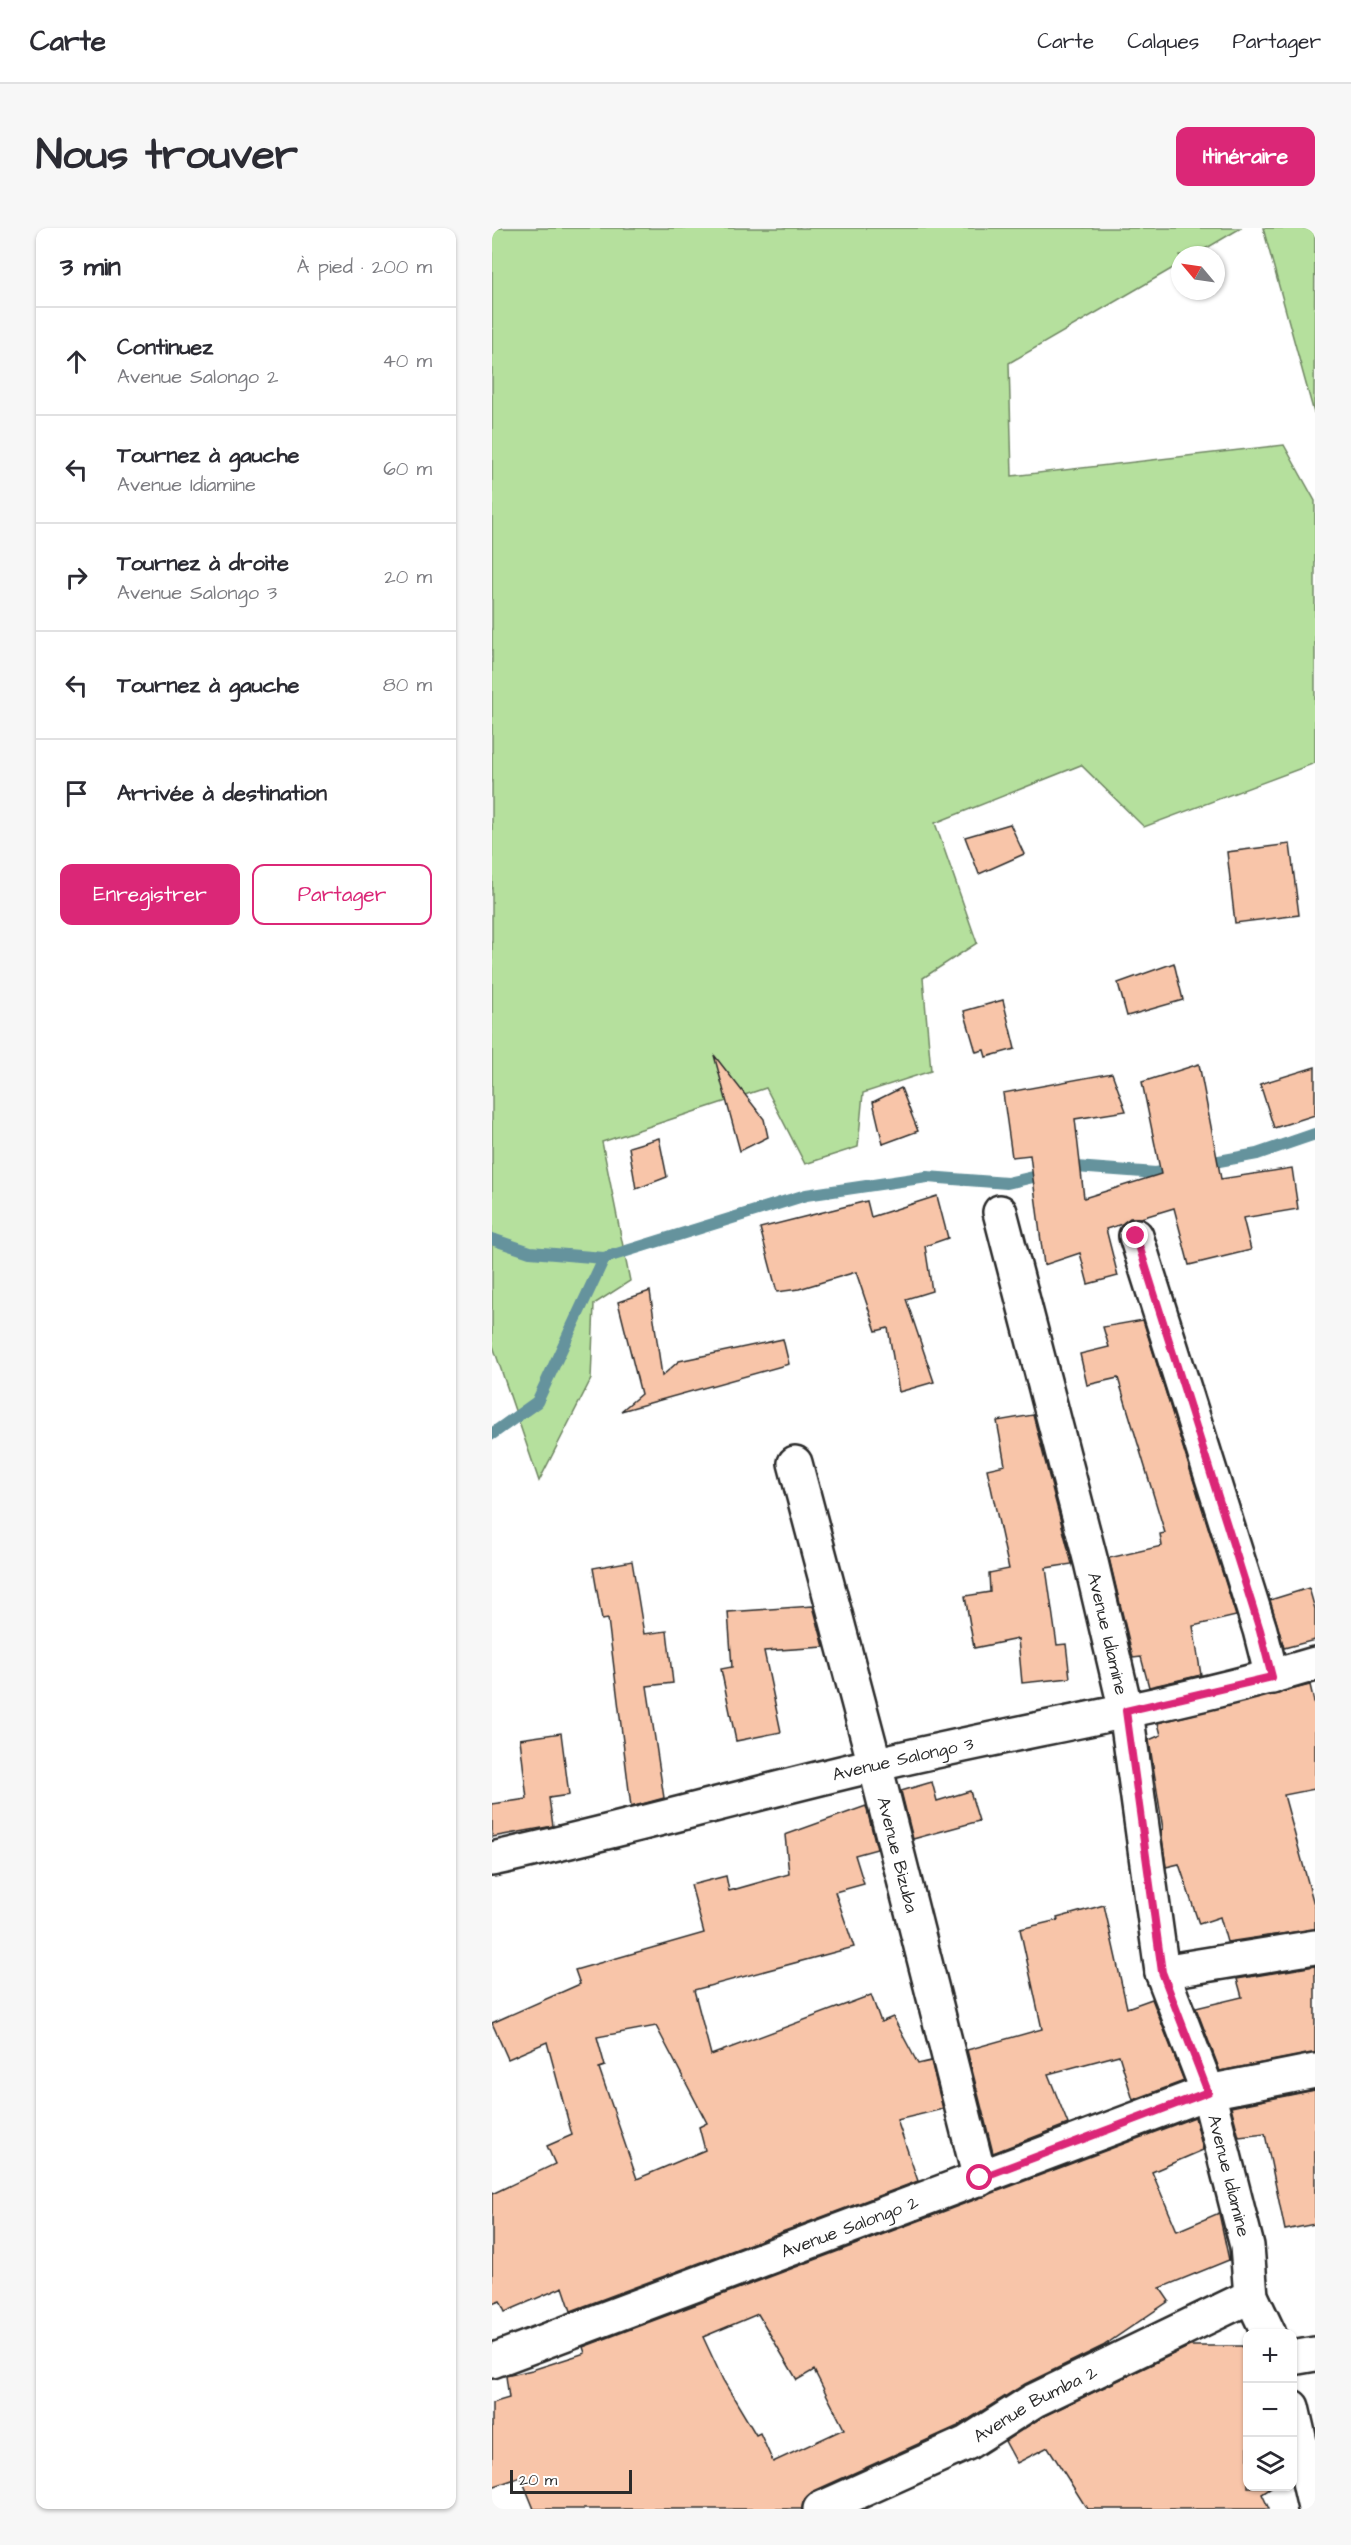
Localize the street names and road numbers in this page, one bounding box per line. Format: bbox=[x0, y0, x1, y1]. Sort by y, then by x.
street label: Avenue Idiamine bbox=[1081, 1570, 1134, 1697]
street label: Avenue Salongo 3 bbox=[830, 1731, 976, 1787]
street label: Avenue Bizuba bbox=[871, 1794, 924, 1915]
street label: Avenue Idiamine bbox=[1202, 2112, 1257, 2240]
street label: Avenue Salongo 2 bbox=[777, 2189, 923, 2264]
street label: Avenue Bumba 2 bbox=[968, 2359, 1102, 2448]

